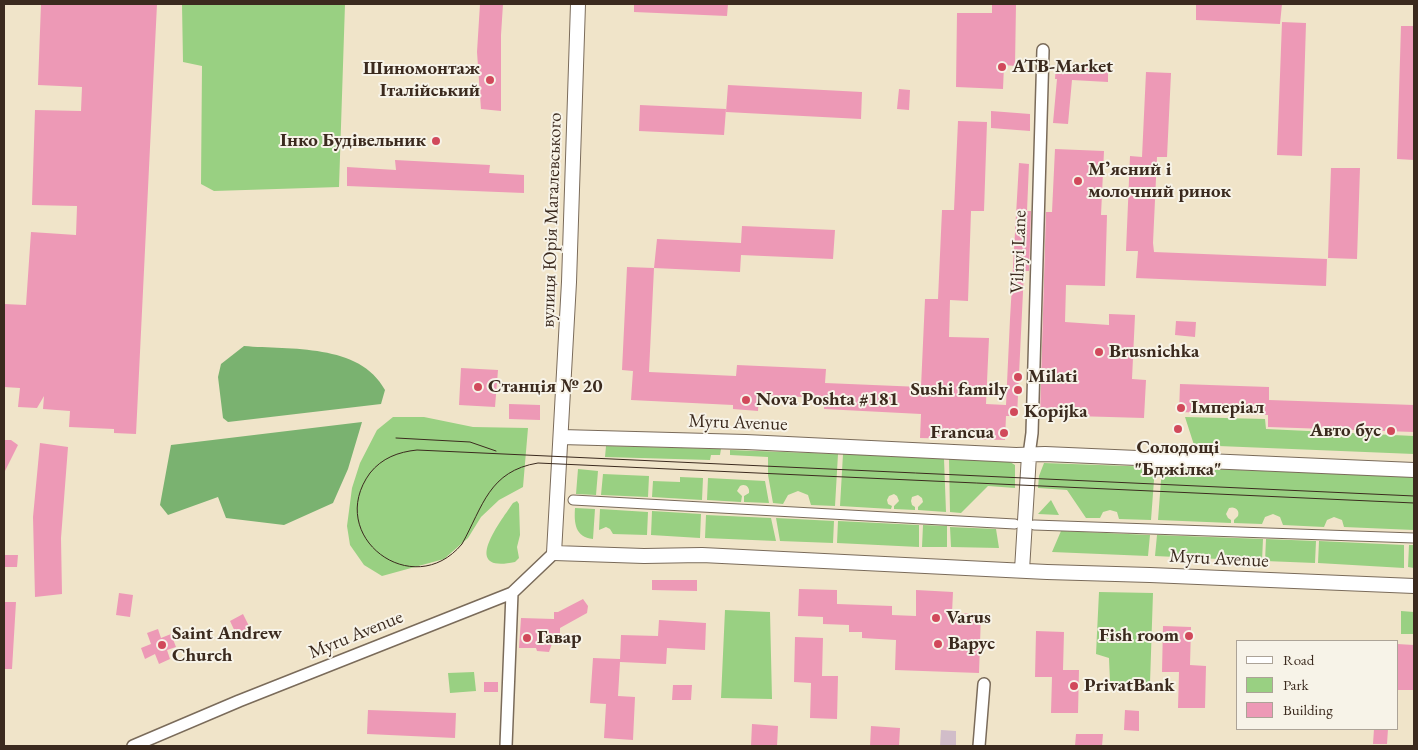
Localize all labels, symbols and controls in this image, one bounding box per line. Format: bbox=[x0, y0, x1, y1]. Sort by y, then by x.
place label: ATB-Market bbox=[1012, 56, 1113, 78]
place label: Шиномонтаж Італійський bbox=[363, 58, 480, 102]
marker: ATB-Market bbox=[996, 61, 1008, 73]
marker: Шиномонтаж Італійський bbox=[484, 74, 496, 86]
street label: вулиця Юрія Магалевського bbox=[537, 112, 567, 328]
place label: Інко Будівельник bbox=[280, 130, 426, 152]
marker: Інко Будівельник bbox=[430, 135, 442, 147]
place label: Мʼясний і молочний ринок bbox=[1088, 159, 1231, 203]
marker: Мʼясний і молочний ринок bbox=[1072, 175, 1084, 187]
street label: Vilnyi Lane bbox=[1006, 210, 1032, 294]
place label: Brusnichka bbox=[1109, 341, 1199, 363]
marker: Brusnichka bbox=[1093, 346, 1105, 358]
place label: Milati bbox=[1028, 366, 1077, 388]
marker: Milati bbox=[1012, 371, 1024, 383]
place label: Станція № 20 bbox=[488, 376, 602, 398]
place label: Sushi family bbox=[910, 379, 1008, 401]
marker: Станція № 20 bbox=[472, 381, 484, 393]
marker: Sushi family bbox=[1012, 384, 1024, 396]
place label: Nova Poshta #181 bbox=[756, 389, 899, 411]
marker: Nova Poshta #181 bbox=[740, 394, 752, 406]
place label: Імперіал bbox=[1191, 397, 1264, 419]
place label: Kopijka bbox=[1024, 401, 1087, 423]
marker: Імперіал bbox=[1175, 402, 1187, 414]
marker: Kopijka bbox=[1008, 406, 1020, 418]
street label: Myru Avenue bbox=[688, 410, 788, 436]
place label: Авто бус bbox=[1310, 420, 1381, 442]
place label: Franсua bbox=[930, 422, 994, 444]
marker: Солодощі "Бджілка" bbox=[1172, 423, 1184, 435]
marker: Авто бус bbox=[1385, 425, 1397, 437]
marker: Franсua bbox=[998, 427, 1010, 439]
place label: Солодощі "Бджілка" bbox=[1134, 437, 1222, 481]
street label: Myru Avenue bbox=[1169, 545, 1269, 573]
street label: Myru Avenue bbox=[306, 606, 406, 664]
place label: Varus bbox=[946, 607, 991, 629]
marker: Varus bbox=[930, 612, 942, 624]
place label: Saint Andrew Church bbox=[172, 623, 282, 667]
place label: Fish room bbox=[1099, 625, 1179, 647]
place label: Гавар bbox=[537, 627, 582, 649]
marker: Fish room bbox=[1183, 630, 1195, 642]
marker: Гавар bbox=[521, 632, 533, 644]
place label: Варус bbox=[948, 633, 995, 655]
marker: Варус bbox=[932, 638, 944, 650]
marker: Saint Andrew Church bbox=[156, 639, 168, 651]
legend bbox=[1236, 640, 1398, 730]
text: Road bbox=[1283, 650, 1314, 669]
place label: PrivatBank bbox=[1084, 675, 1175, 697]
text: Park bbox=[1283, 675, 1309, 694]
marker: PrivatBank bbox=[1068, 680, 1080, 692]
text: Building bbox=[1283, 700, 1333, 719]

